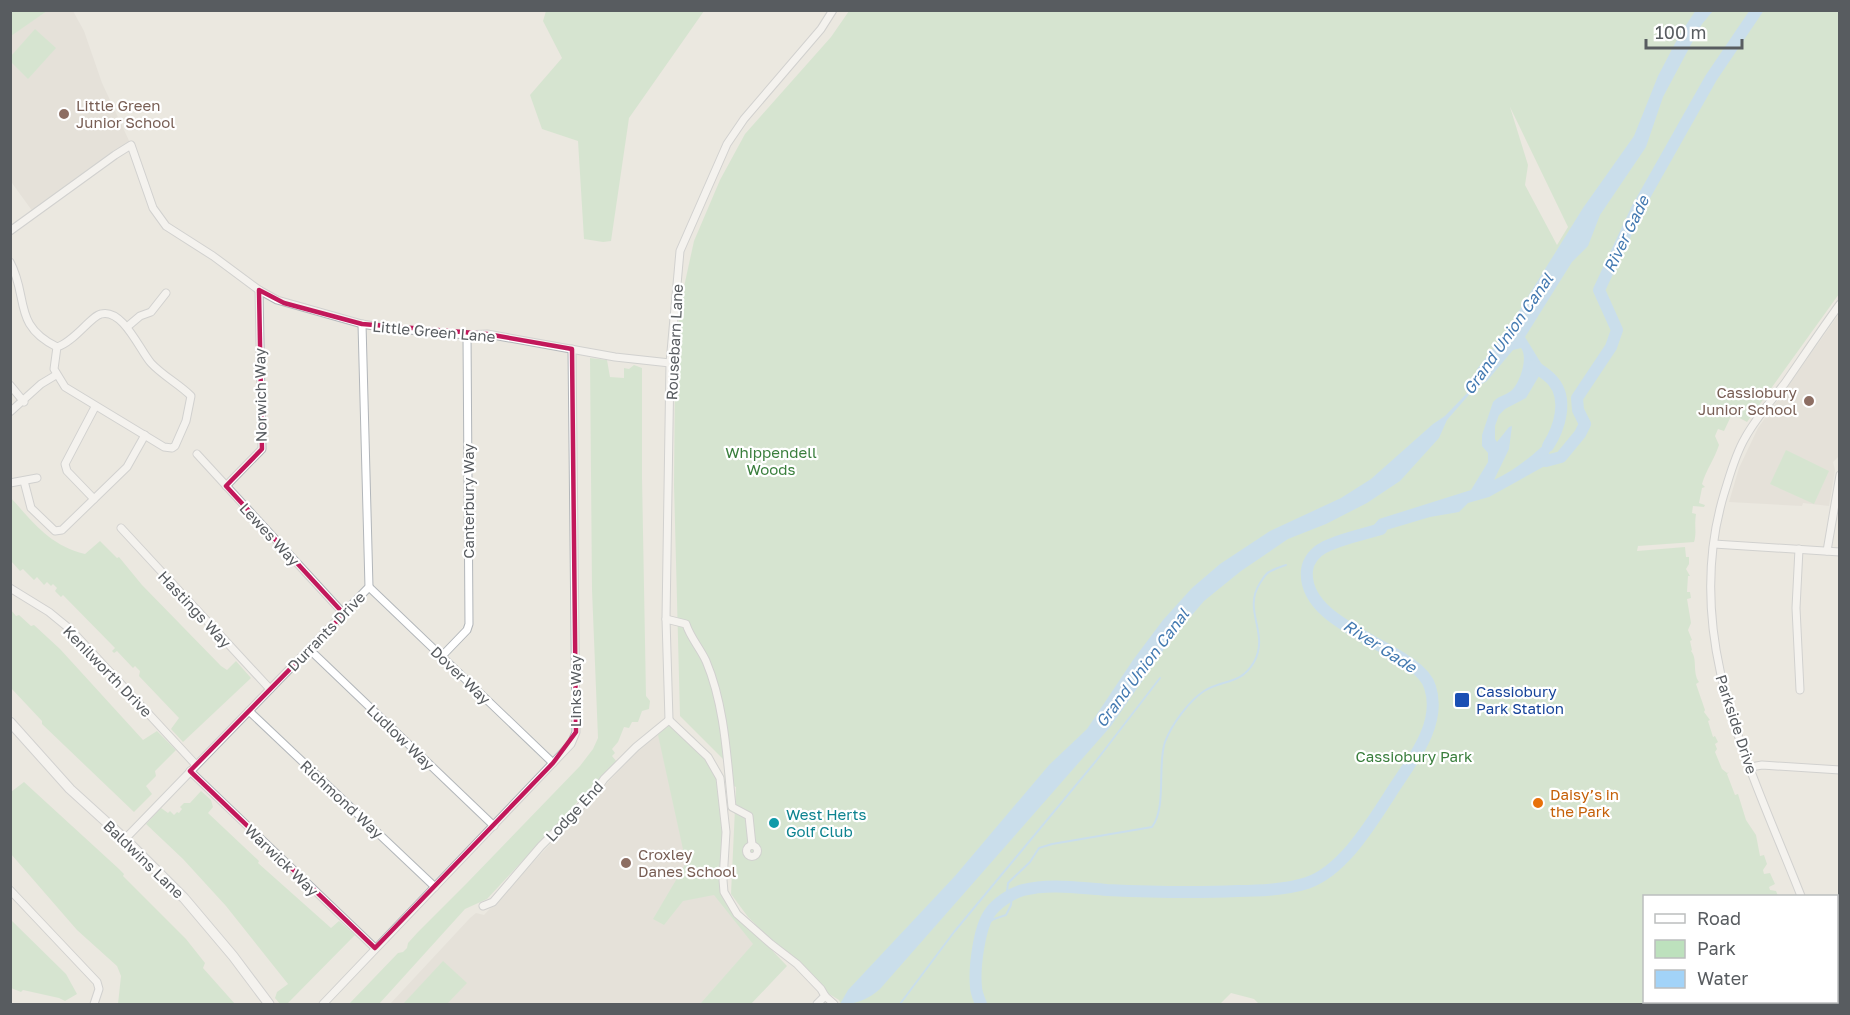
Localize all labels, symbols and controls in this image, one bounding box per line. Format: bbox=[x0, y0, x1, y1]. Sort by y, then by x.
scale bar bbox=[1646, 12, 1742, 50]
text: 100 m bbox=[1655, 21, 1706, 43]
place label: Little Green Junior School bbox=[76, 96, 175, 131]
marker: Little Green Junior School bbox=[57, 107, 71, 121]
water label: River Gade bbox=[1599, 191, 1654, 276]
water label: Grand Union Canal bbox=[1459, 269, 1558, 398]
street label: Rousebarn Lane bbox=[662, 283, 686, 401]
street label: Little Green Lane bbox=[372, 317, 496, 345]
street label: Norwich Way bbox=[250, 347, 270, 442]
place label: Cassiobury Junior School bbox=[1698, 383, 1798, 418]
marker: Cassiobury Junior School bbox=[1802, 394, 1816, 408]
street label: Canterbury Way bbox=[459, 443, 477, 559]
park label: Whippendell Woods bbox=[725, 443, 817, 478]
street label: Lewes Way bbox=[236, 499, 304, 570]
street label: Hastings Way bbox=[155, 567, 236, 652]
street label: Durrants Drive bbox=[284, 587, 369, 674]
water label: Grand Union Canal bbox=[1091, 604, 1194, 731]
water label: River Gade bbox=[1340, 615, 1422, 678]
street label: Kenilworth Drive bbox=[60, 622, 156, 721]
street label: Dover Way bbox=[427, 642, 495, 708]
street label: Links Way bbox=[566, 654, 584, 727]
street label: Parkside Drive bbox=[1712, 672, 1762, 776]
place label: Cassiobury Park Station bbox=[1476, 682, 1564, 717]
marker: Cassiobury Park Station bbox=[1453, 691, 1471, 709]
street label: Ludlow Way bbox=[364, 701, 439, 774]
park label: Cassiobury Park bbox=[1356, 747, 1473, 765]
street label: Richmond Way bbox=[297, 756, 388, 842]
street label: Lodge End bbox=[542, 777, 606, 845]
place label: Daisy’s in the Park bbox=[1550, 785, 1619, 820]
marker: Daisy’s in the Park bbox=[1531, 796, 1545, 810]
place label: West Herts Golf Club bbox=[786, 805, 866, 840]
street label: Baldwins Lane bbox=[100, 816, 188, 902]
marker: West Herts Golf Club bbox=[767, 816, 781, 830]
street label: Warwick Way bbox=[241, 820, 323, 900]
place label: Croxley Danes School bbox=[638, 845, 737, 880]
marker: Croxley Danes School bbox=[619, 856, 633, 870]
legend bbox=[1643, 895, 1838, 1003]
text: Road bbox=[1697, 907, 1741, 929]
text: Park bbox=[1697, 937, 1736, 959]
text: Water bbox=[1697, 967, 1748, 989]

